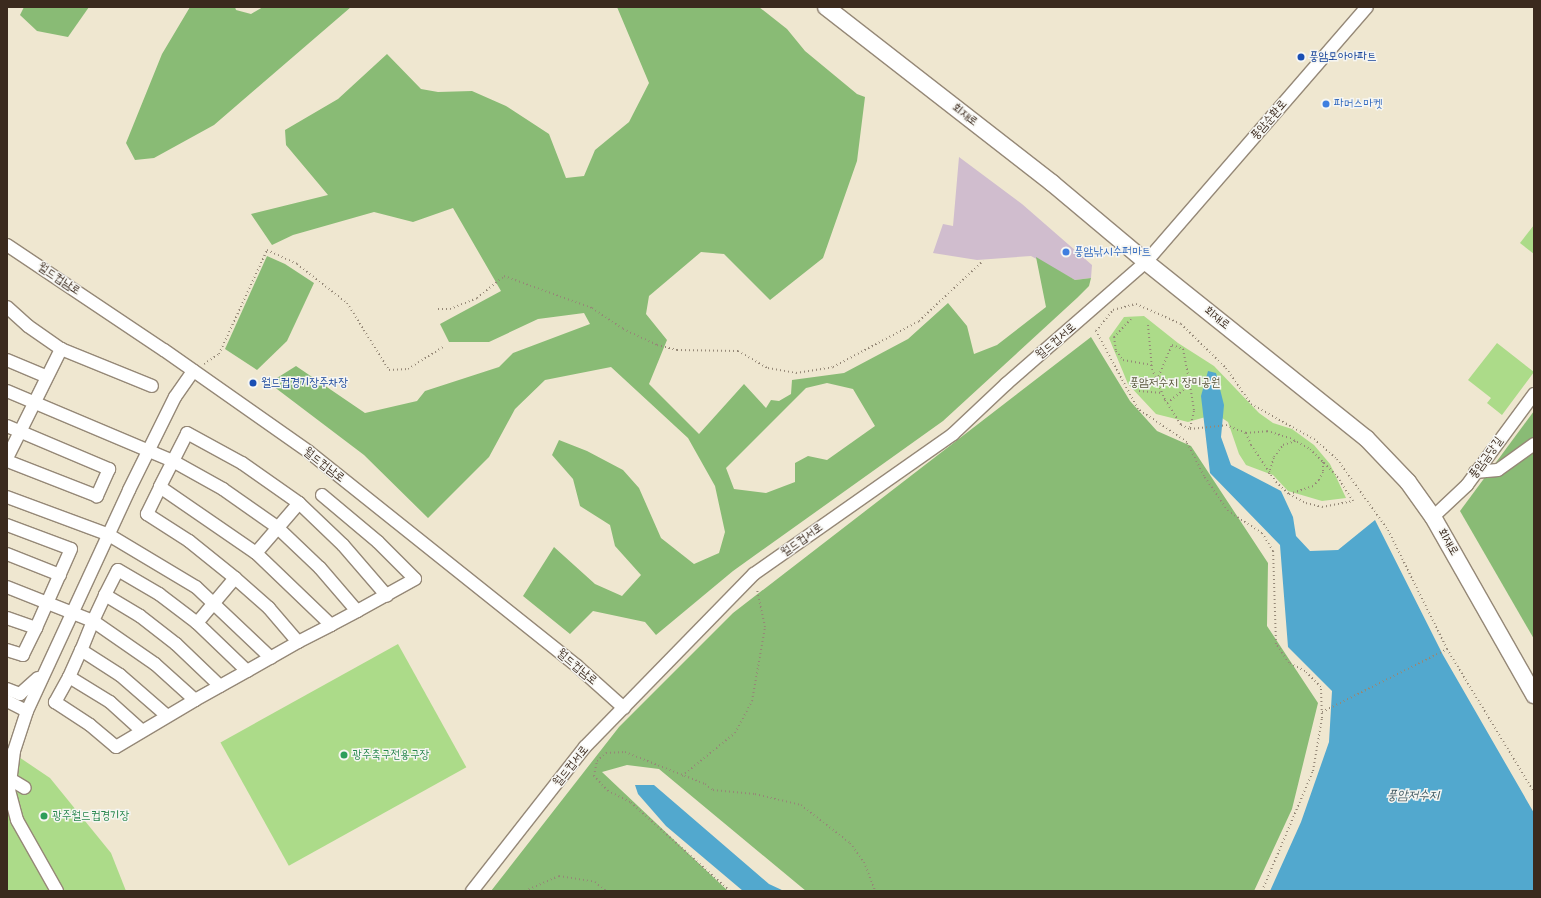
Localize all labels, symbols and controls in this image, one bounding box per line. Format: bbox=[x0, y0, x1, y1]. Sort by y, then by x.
place label: 풍암모아아파트 bbox=[1309, 50, 1377, 64]
marker: 풍암모아아파트 bbox=[1296, 52, 1306, 62]
street label: 풍암순환로 bbox=[1248, 97, 1290, 143]
place label: 파머스마켓 bbox=[1334, 97, 1382, 111]
marker: 파머스마켓 bbox=[1321, 99, 1331, 109]
street label: 회재로 bbox=[949, 100, 981, 130]
place label: 풍암낚시수퍼마트 bbox=[1074, 245, 1151, 259]
marker: 풍암낚시수퍼마트 bbox=[1061, 247, 1071, 257]
street label: 월드컵남로 bbox=[35, 260, 83, 298]
street label: 회재로 bbox=[1201, 303, 1233, 333]
street label: 월드컵서로 bbox=[1033, 320, 1079, 362]
place label: 월드컵경기장주차장 bbox=[261, 376, 348, 390]
park label: 풍암저수지 장미공원 bbox=[1130, 376, 1220, 390]
marker: 월드컵경기장주차장 bbox=[248, 378, 258, 388]
street label: 풍암금당길 bbox=[1466, 434, 1506, 482]
street label: 월드컵남로 bbox=[301, 444, 347, 486]
street label: 월드컵서로 bbox=[778, 520, 826, 560]
street label: 회재로 bbox=[1435, 526, 1461, 558]
street label: 월드컵남로 bbox=[554, 646, 600, 688]
street label: 월드컵서로 bbox=[550, 743, 592, 789]
place label: 광주축구전용구장 bbox=[352, 748, 429, 762]
marker: 광주축구전용구장 bbox=[339, 750, 349, 760]
water label: 풍암저수지 bbox=[1387, 787, 1439, 803]
place label: 광주월드컵경기장 bbox=[52, 809, 129, 823]
marker: 광주월드컵경기장 bbox=[39, 811, 49, 821]

